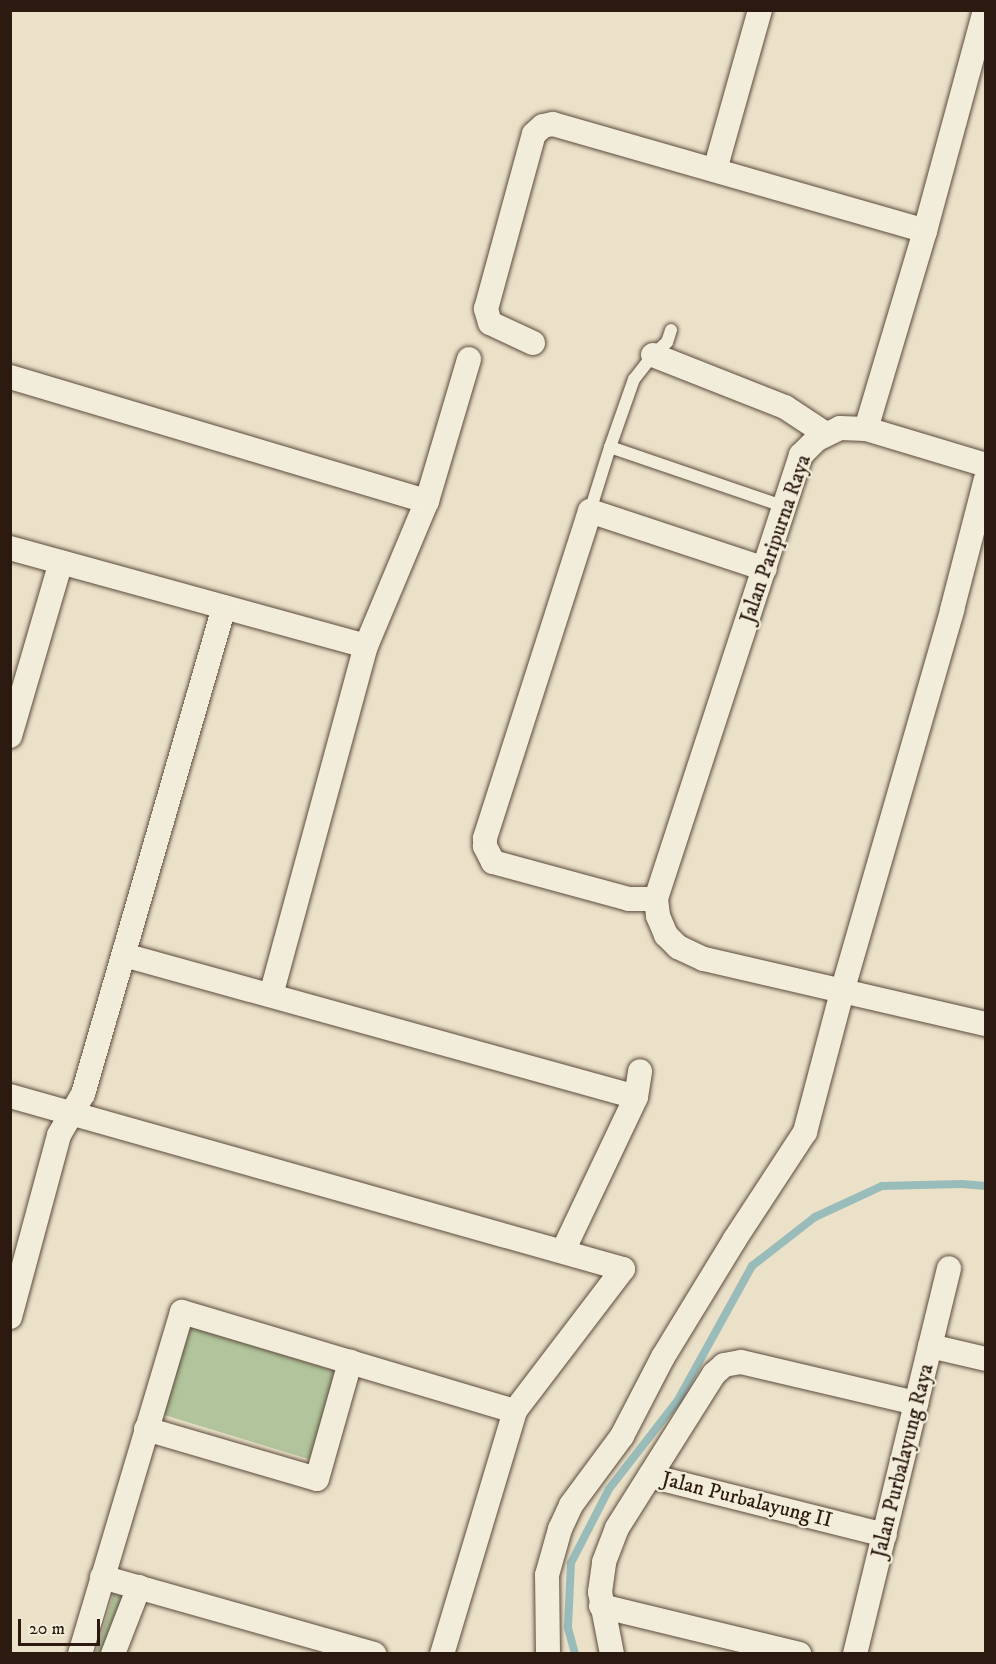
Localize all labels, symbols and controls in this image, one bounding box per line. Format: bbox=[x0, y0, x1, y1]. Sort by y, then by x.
street label: Jalan Paripurna Raya bbox=[735, 451, 817, 627]
street label: Jalan Purbalayung Raya bbox=[867, 1361, 939, 1561]
street label: Jalan Purbalayung II bbox=[659, 1467, 835, 1533]
scale bar bbox=[21, 1607, 104, 1645]
text: 20 m bbox=[29, 1618, 65, 1640]

